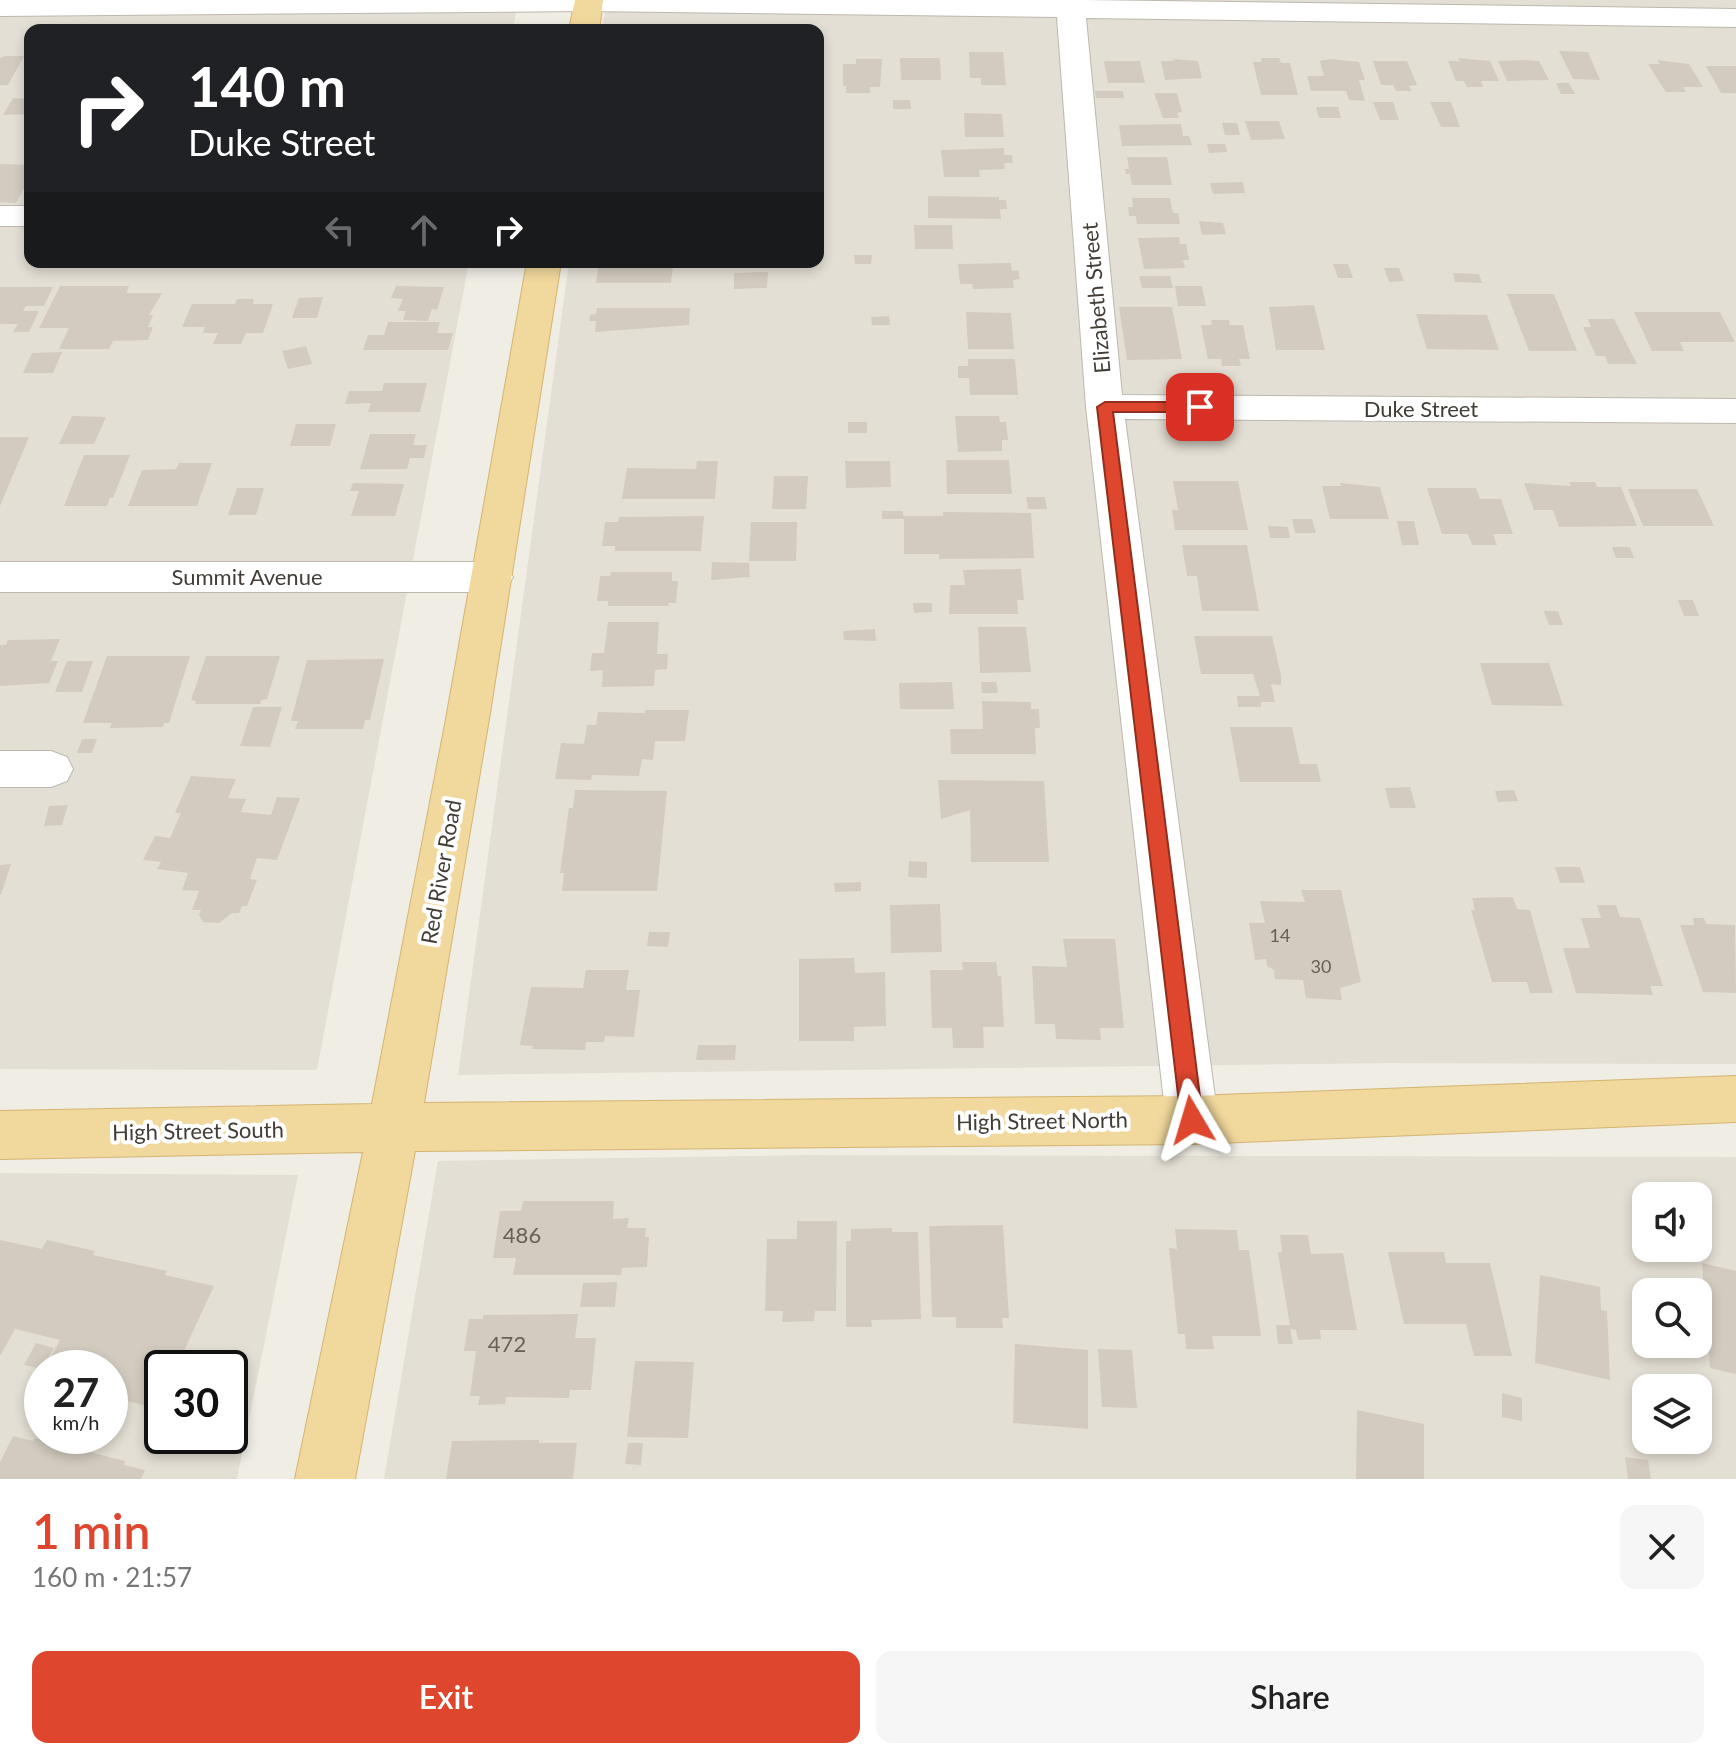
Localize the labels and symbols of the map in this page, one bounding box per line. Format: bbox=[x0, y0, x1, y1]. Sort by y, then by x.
street label: Elizabeth Street bbox=[1075, 221, 1116, 375]
pin bbox=[1166, 373, 1234, 441]
street label: Duke Street bbox=[1364, 395, 1478, 422]
street label: Summit Avenue bbox=[171, 563, 323, 590]
street label: Red River Road bbox=[415, 798, 466, 946]
house number: 14 bbox=[1270, 924, 1290, 946]
house number: 30 bbox=[1311, 955, 1331, 977]
position arrow bbox=[1150, 1078, 1234, 1162]
street label: High Street North bbox=[956, 1106, 1128, 1135]
street label: High Street South bbox=[112, 1116, 284, 1145]
house number: 486 bbox=[503, 1221, 541, 1248]
house number: 472 bbox=[488, 1330, 526, 1357]
speed limit sign: 30 bbox=[144, 1350, 248, 1454]

